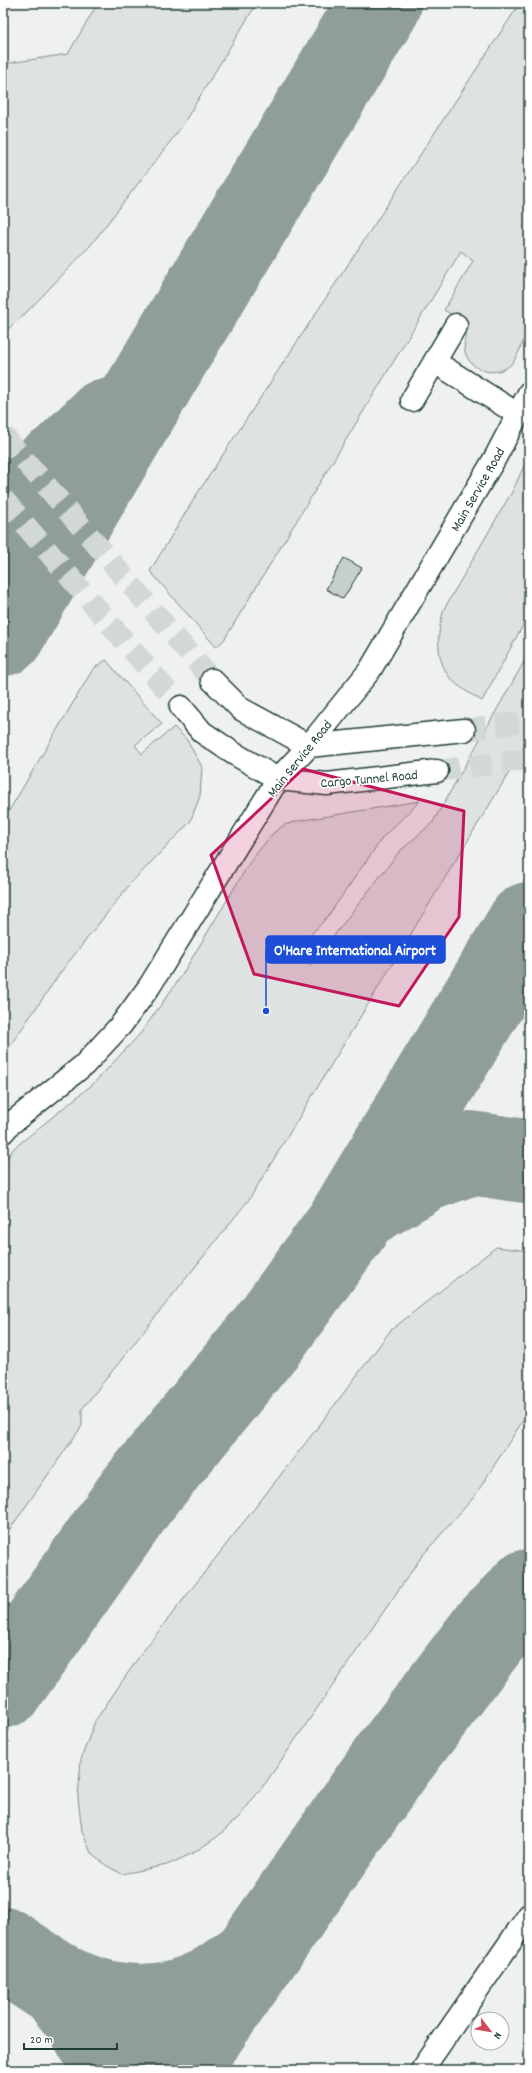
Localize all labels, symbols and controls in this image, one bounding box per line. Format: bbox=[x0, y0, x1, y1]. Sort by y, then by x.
street label: Main Service Road bbox=[447, 444, 511, 536]
street label: Main Service Road bbox=[263, 716, 338, 802]
street label: Cargo Tunnel Road bbox=[320, 766, 419, 794]
callout: O'Hare International Airport bbox=[266, 936, 445, 963]
text: O'Hare International Airport bbox=[274, 941, 437, 963]
north arrow bbox=[470, 2011, 510, 2051]
scale bar bbox=[24, 2025, 117, 2051]
text: N bbox=[488, 2029, 505, 2042]
text: 20 m bbox=[30, 2032, 53, 2049]

